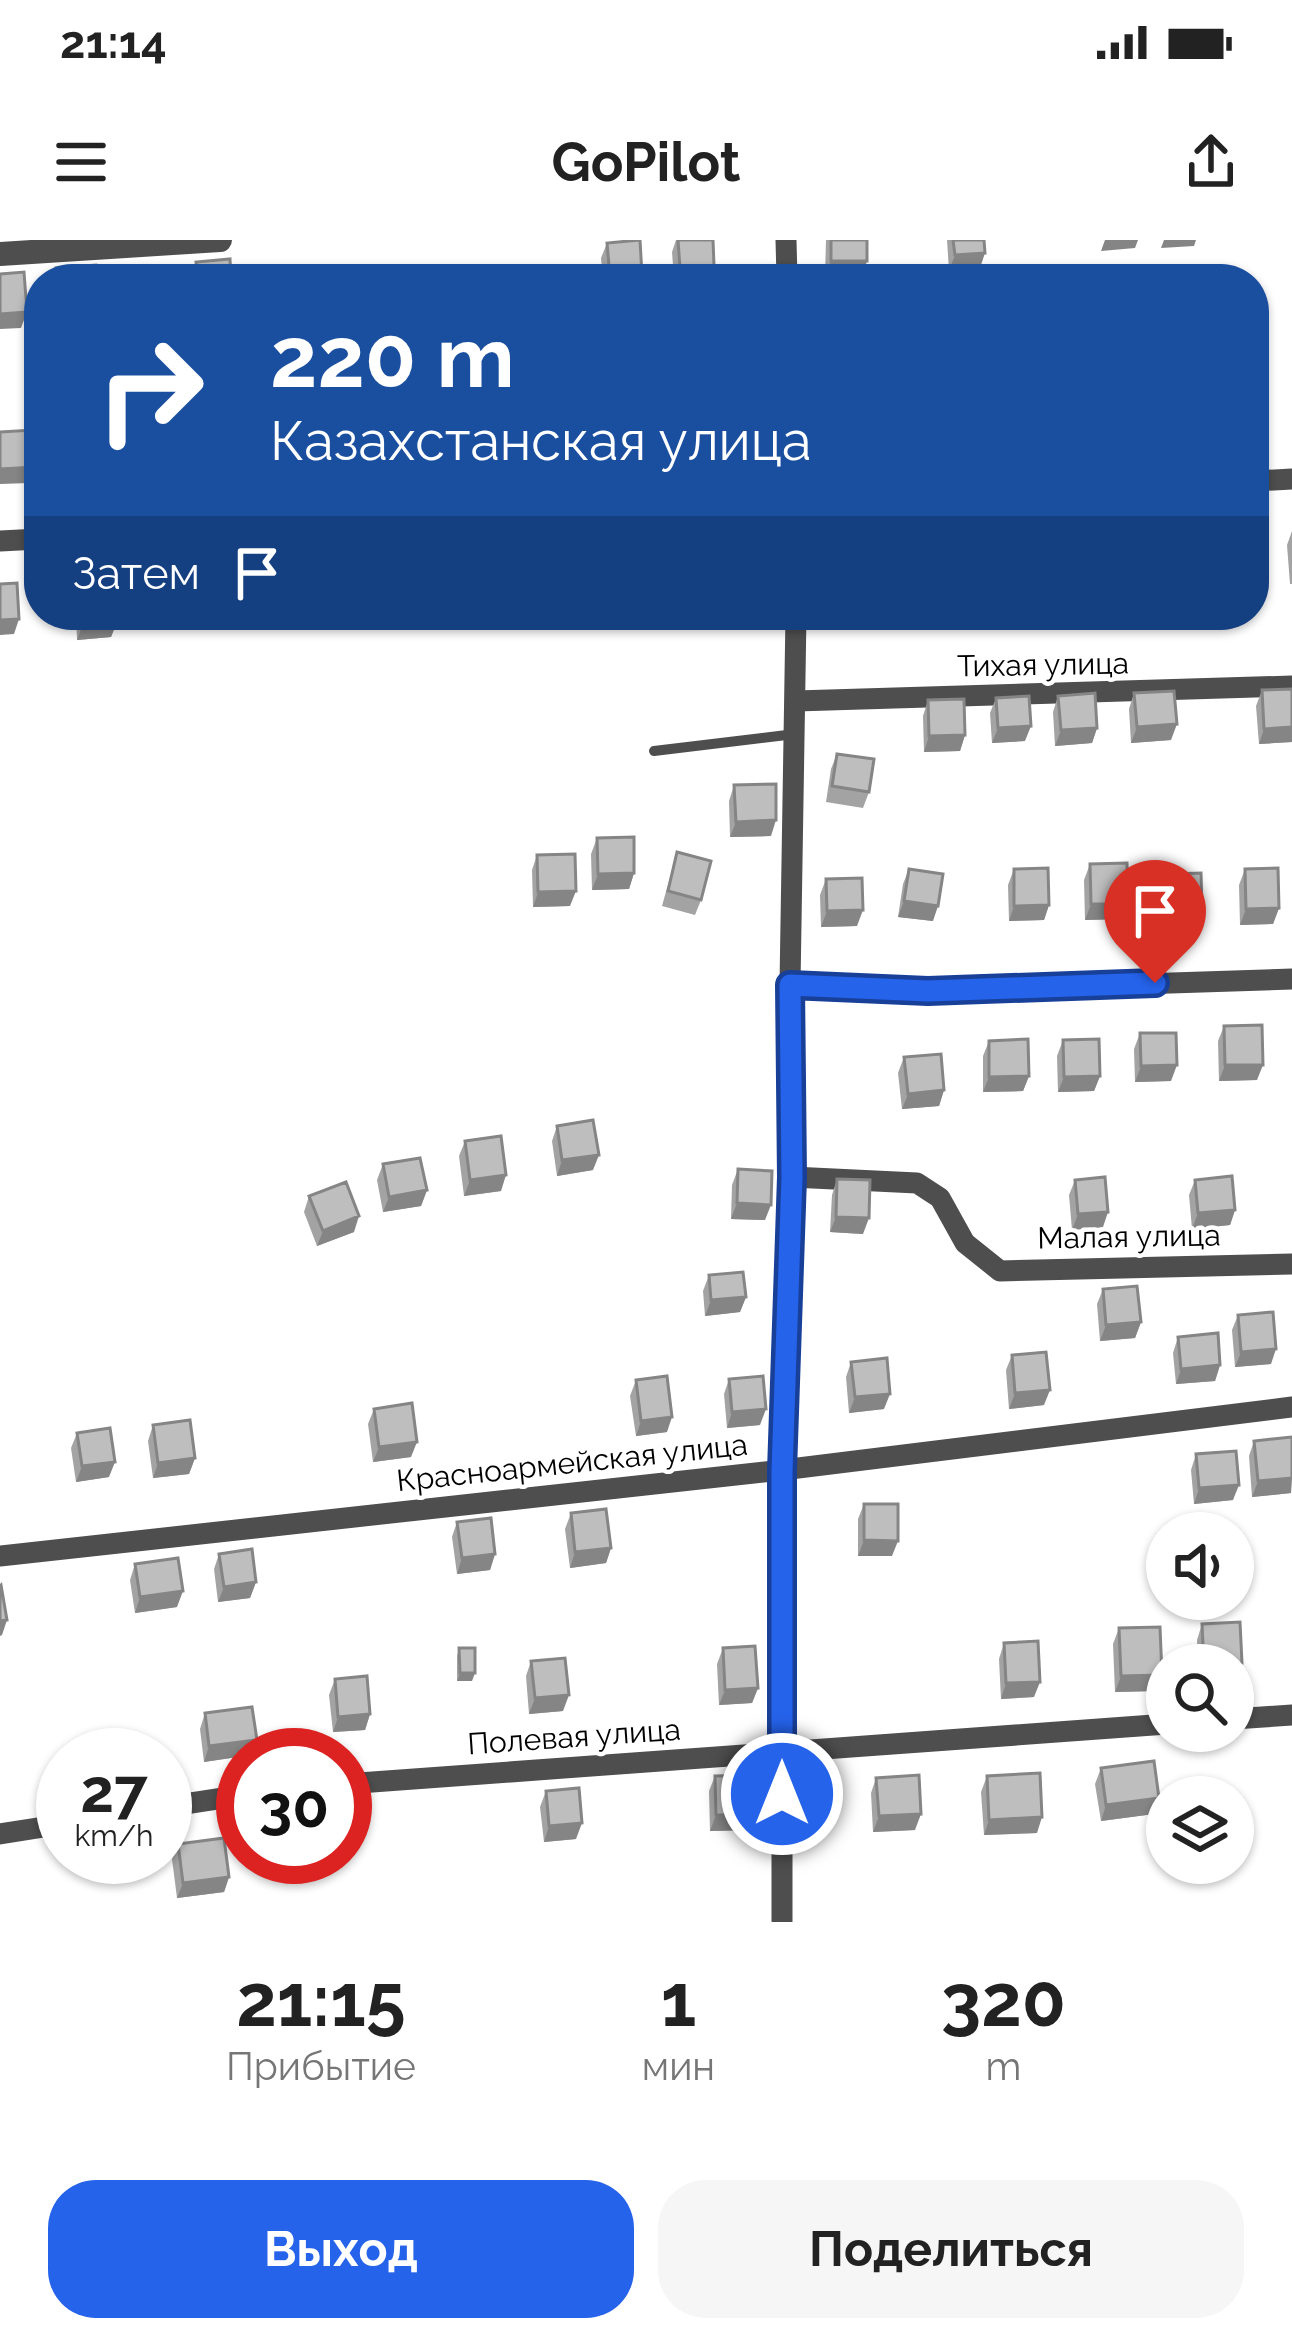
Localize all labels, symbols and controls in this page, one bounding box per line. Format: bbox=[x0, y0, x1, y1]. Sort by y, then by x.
text: 21:14 bbox=[60, 16, 167, 69]
icon: menu bbox=[48, 129, 114, 195]
icon: share bbox=[1178, 129, 1244, 195]
text: GoPilot bbox=[552, 130, 740, 194]
text: 220 m bbox=[270, 308, 515, 407]
icon: right bbox=[72, 312, 228, 468]
text: Казахстанская улица bbox=[270, 409, 811, 473]
icon: arrive bbox=[224, 540, 290, 606]
text: Затем bbox=[72, 547, 200, 600]
street label: Тихая улица bbox=[957, 646, 1129, 683]
pin bbox=[1104, 860, 1206, 983]
icon: arrive bbox=[1122, 878, 1188, 944]
street label: Малая улица bbox=[1037, 1217, 1221, 1256]
street label: Красноармейская улица bbox=[395, 1427, 749, 1498]
map controls bbox=[1146, 1512, 1254, 1884]
button: sound bbox=[1146, 1512, 1254, 1620]
button: search bbox=[1146, 1644, 1254, 1752]
street label: Полевая улица bbox=[466, 1712, 682, 1761]
speed limit sign: 30 bbox=[216, 1728, 372, 1884]
position arrow bbox=[719, 1731, 845, 1857]
text: 27 bbox=[80, 1756, 148, 1826]
button: layers bbox=[1146, 1776, 1254, 1884]
text: km/h bbox=[74, 1818, 154, 1853]
text: 21:15 bbox=[236, 1958, 406, 2043]
text: 1 bbox=[661, 1958, 696, 2043]
text: 320 bbox=[941, 1958, 1066, 2043]
text: Прибытие bbox=[226, 2043, 416, 2089]
text: мин bbox=[642, 2043, 715, 2089]
text: m bbox=[986, 2043, 1021, 2089]
button: Выход bbox=[48, 2180, 634, 2318]
button: Поделиться bbox=[658, 2180, 1244, 2318]

